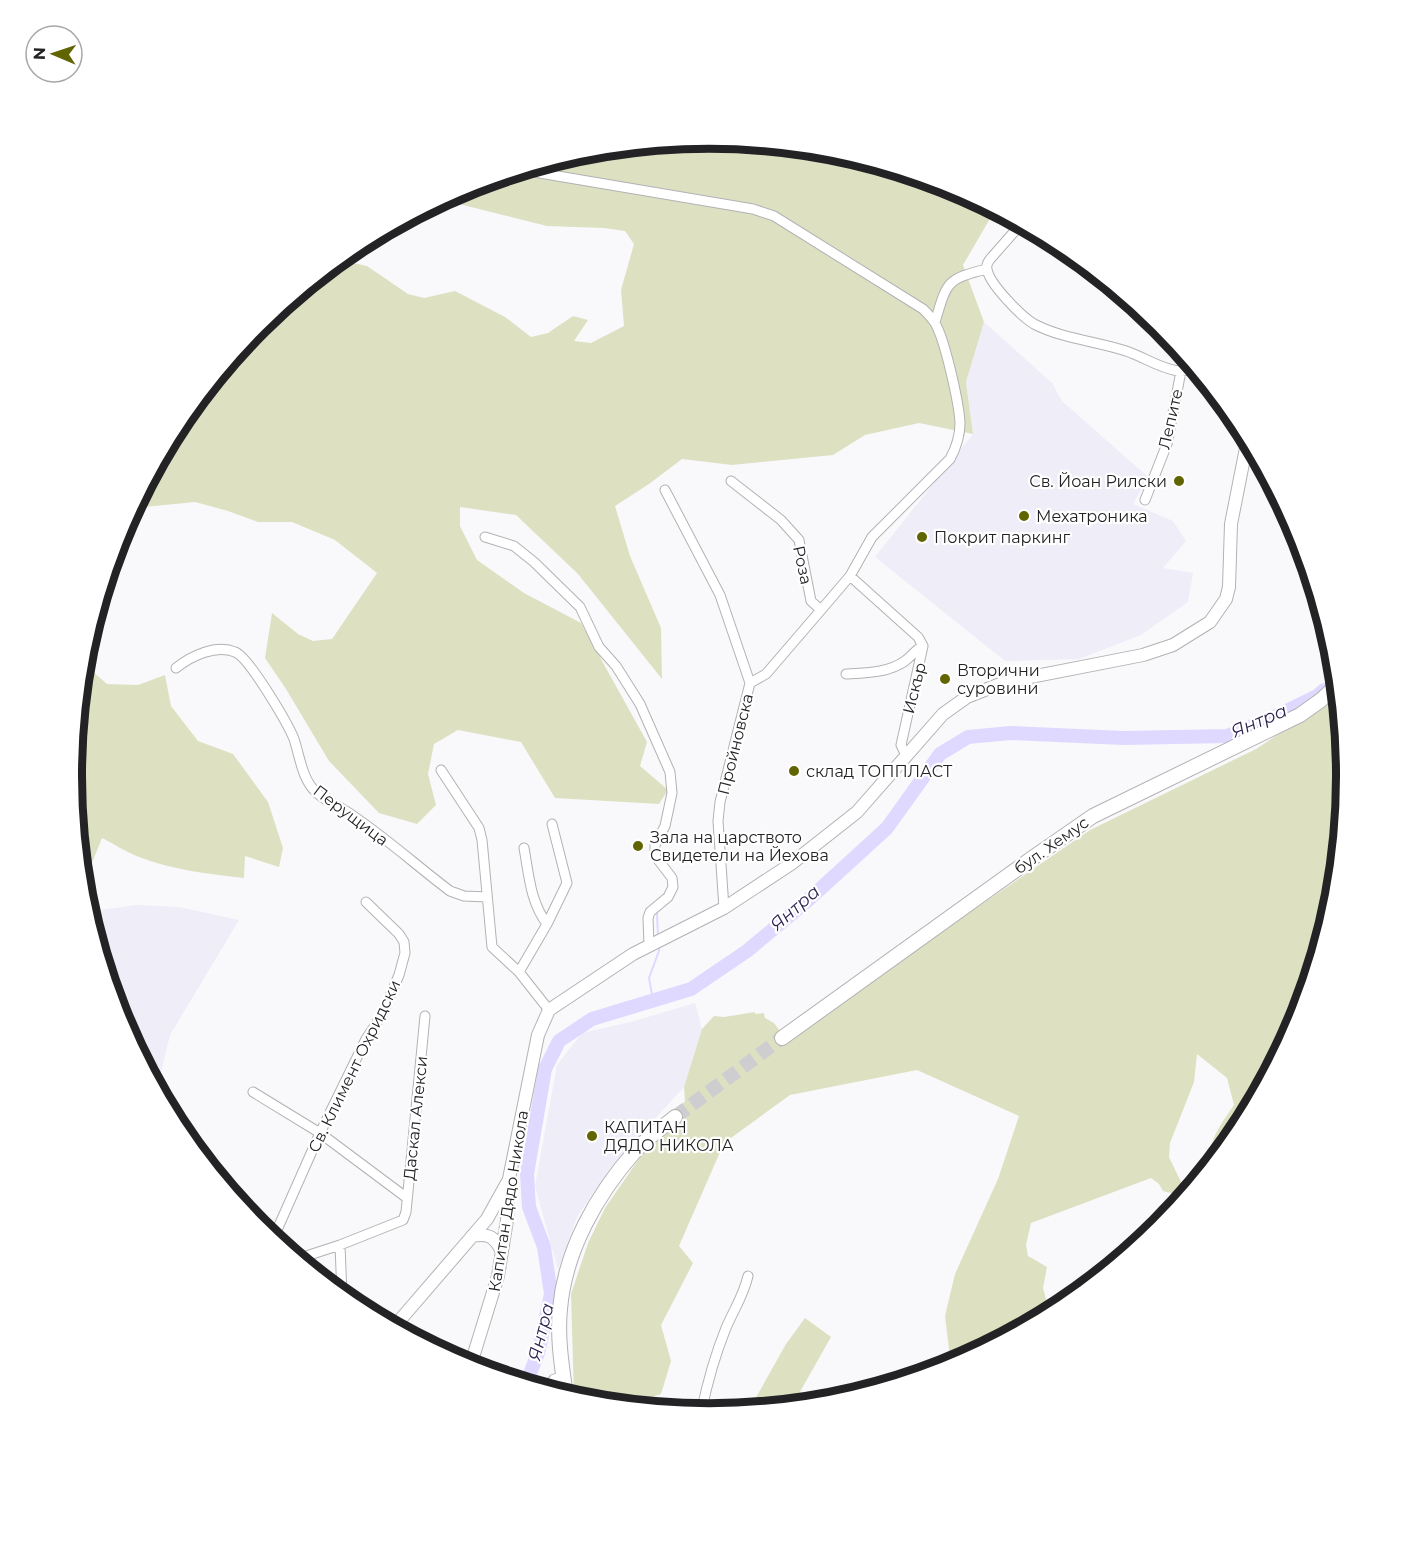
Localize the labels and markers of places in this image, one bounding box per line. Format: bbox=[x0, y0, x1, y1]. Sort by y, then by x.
place label: Св. Йоан Рилски bbox=[1029, 472, 1167, 491]
marker: Св. Йоан Рилски bbox=[1172, 474, 1186, 488]
place label: Мехатроника bbox=[1036, 507, 1148, 526]
marker: Мехатроника bbox=[1017, 509, 1031, 523]
place label: Покрит паркинг bbox=[934, 528, 1071, 547]
marker: Покрит паркинг bbox=[915, 530, 929, 544]
place label: Вторични суровини bbox=[957, 661, 1040, 698]
marker: Вторични суровини bbox=[938, 672, 952, 686]
place label: склад ТОППЛАСТ bbox=[806, 762, 953, 781]
marker: склад ТОППЛАСТ bbox=[787, 764, 801, 778]
place label: Зала на царството Свидетели на Йехова bbox=[650, 828, 829, 865]
marker: Зала на царството Свидетели на Йехова bbox=[631, 839, 645, 853]
place label: КАПИТАН ДЯДО НИКОЛА bbox=[604, 1118, 734, 1155]
marker: КАПИТАН ДЯДО НИКОЛА bbox=[585, 1129, 599, 1143]

